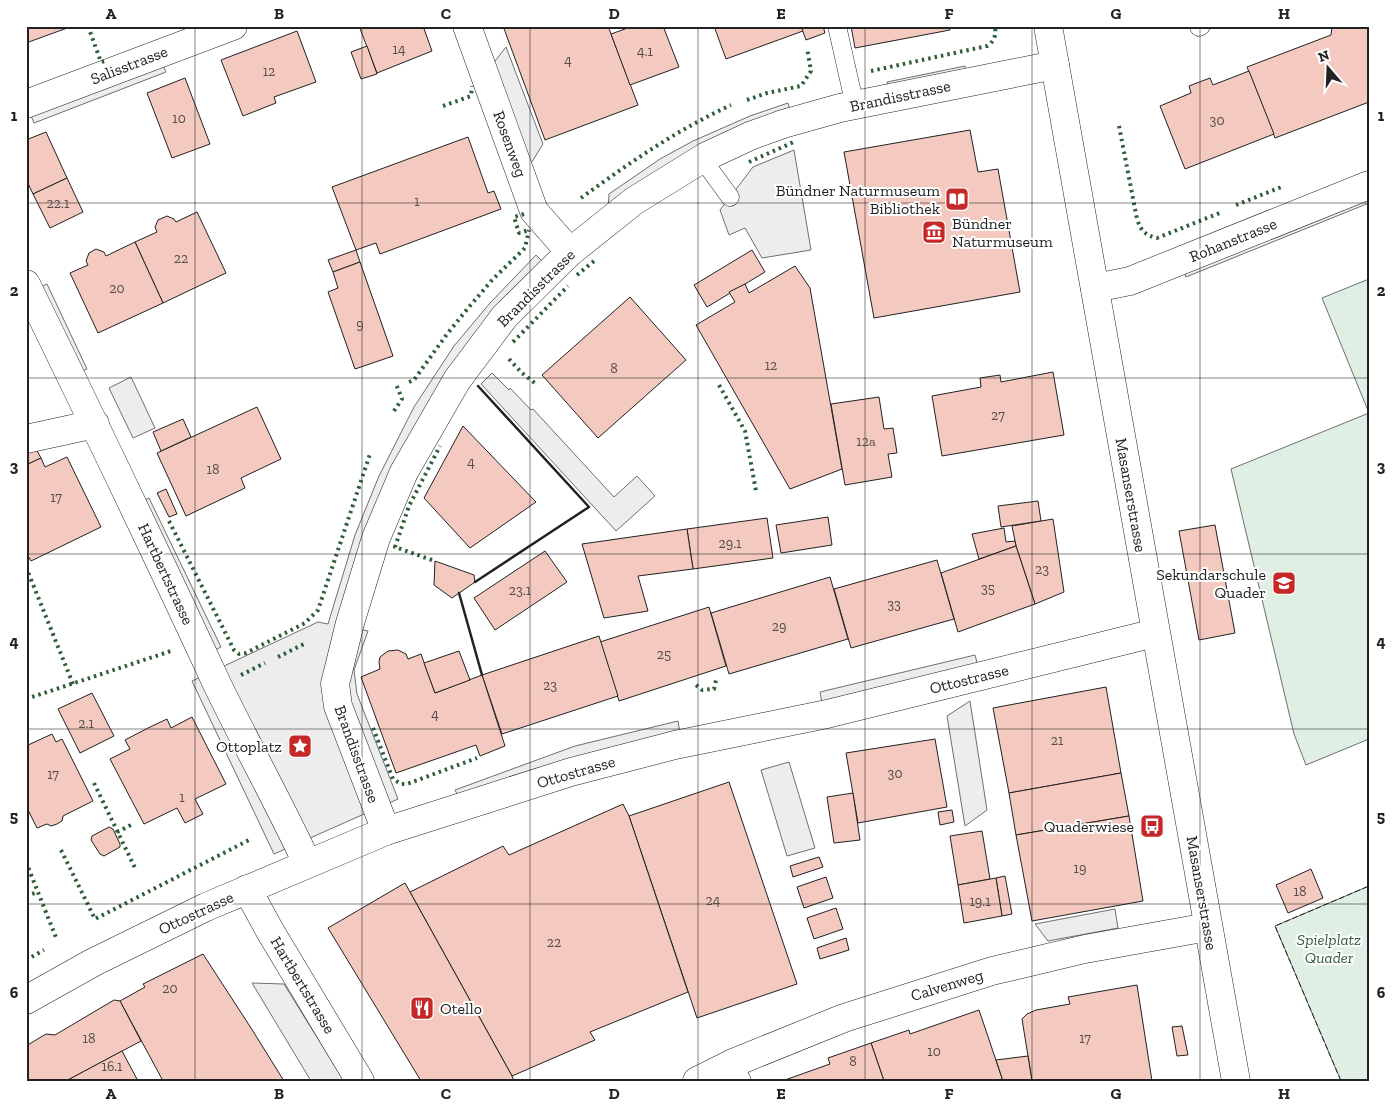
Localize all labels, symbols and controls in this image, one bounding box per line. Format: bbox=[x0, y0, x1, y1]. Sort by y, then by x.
text: A bbox=[106, 4, 117, 23]
text: B bbox=[274, 4, 284, 23]
text: C bbox=[441, 4, 451, 23]
text: D bbox=[608, 4, 620, 23]
text: E bbox=[776, 4, 786, 23]
text: F bbox=[944, 4, 954, 23]
text: G bbox=[1111, 4, 1122, 23]
text: H bbox=[1278, 4, 1290, 23]
house number: 14 bbox=[393, 41, 406, 58]
street label: Salisstrasse bbox=[88, 42, 170, 88]
north arrow bbox=[1302, 42, 1352, 92]
house number: 4.1 bbox=[637, 43, 654, 60]
text: N bbox=[1316, 46, 1332, 66]
house number: 4 bbox=[564, 52, 572, 69]
house number: 12 bbox=[263, 63, 275, 80]
street label: Brandisstrasse bbox=[848, 76, 952, 116]
text: 1 bbox=[11, 106, 18, 125]
text: 1 bbox=[1378, 106, 1385, 125]
street label: Rosenweg bbox=[489, 108, 531, 180]
house number: 10 bbox=[172, 110, 186, 127]
house number: 30 bbox=[1210, 112, 1224, 129]
place label: Bündner Naturmuseum Bibliothek bbox=[776, 181, 941, 218]
library icon: Bündner Naturmuseum Bibliothek bbox=[944, 186, 970, 212]
house number: 1 bbox=[414, 193, 420, 210]
house number: 22.1 bbox=[47, 195, 70, 212]
place label: Bündner Naturmuseum bbox=[952, 214, 1053, 251]
street label: Rohanstrasse bbox=[1186, 214, 1280, 266]
museum icon: Bündner Naturmuseum bbox=[921, 219, 947, 245]
street label: Brandisstrasse bbox=[493, 245, 579, 331]
house number: 22 bbox=[174, 250, 188, 267]
house number: 20 bbox=[109, 280, 125, 297]
text: 2 bbox=[10, 281, 19, 300]
text: 2 bbox=[1377, 281, 1386, 300]
house number: 9 bbox=[356, 316, 364, 333]
house number: 12 bbox=[765, 357, 777, 374]
house number: 8 bbox=[610, 360, 618, 377]
house number: 27 bbox=[991, 407, 1005, 424]
house number: 12a bbox=[856, 433, 876, 450]
street label: Masanserstrasse bbox=[1112, 436, 1150, 554]
house number: 4 bbox=[467, 454, 475, 471]
text: 3 bbox=[10, 457, 19, 476]
text: 3 bbox=[1377, 457, 1386, 476]
house number: 18 bbox=[207, 461, 219, 478]
house number: 17 bbox=[50, 489, 62, 506]
street label: Hartbertstrasse bbox=[134, 520, 198, 628]
house number: 29.1 bbox=[719, 535, 742, 552]
house number: 23 bbox=[1035, 561, 1049, 578]
place label: Sekundarschule Quader bbox=[1156, 565, 1266, 602]
school or university icon: Sekundarschule Quader bbox=[1271, 570, 1297, 596]
house number: 35 bbox=[981, 580, 995, 597]
house number: 23.1 bbox=[509, 582, 532, 599]
house number: 33 bbox=[887, 596, 901, 613]
house number: 29 bbox=[772, 618, 786, 635]
text: 4 bbox=[9, 632, 19, 651]
text: 4 bbox=[1376, 632, 1386, 651]
house number: 25 bbox=[657, 646, 671, 663]
street label: Ottostrasse bbox=[928, 660, 1010, 698]
house number: 23 bbox=[543, 677, 557, 694]
street label: Brandisstrasse bbox=[331, 703, 383, 805]
house number: 4 bbox=[431, 706, 439, 723]
house number: 2.1 bbox=[78, 715, 94, 732]
house number: 21 bbox=[1051, 732, 1064, 749]
place icon: Ottoplatz bbox=[287, 733, 313, 759]
place label: Ottoplatz bbox=[216, 737, 282, 756]
street label: Ottostrasse bbox=[535, 752, 617, 792]
house number: 30 bbox=[888, 765, 902, 782]
house number: 17 bbox=[47, 766, 59, 783]
house number: 1 bbox=[179, 789, 185, 806]
text: 5 bbox=[10, 807, 18, 826]
text: 5 bbox=[1377, 807, 1385, 826]
bus stop icon: Quaderwiese bbox=[1139, 813, 1165, 839]
place label: Quaderwiese bbox=[1044, 817, 1134, 836]
street label: Masanserstrasse bbox=[1183, 834, 1221, 952]
house number: 19 bbox=[1074, 860, 1086, 877]
house number: 18 bbox=[1294, 883, 1306, 900]
street label: Ottostrasse bbox=[155, 887, 237, 939]
house number: 24 bbox=[706, 892, 721, 909]
house number: 19.1 bbox=[969, 893, 991, 910]
park label: Spielplatz Quader bbox=[1297, 930, 1361, 967]
street label: Hartbertstrasse bbox=[267, 933, 339, 1037]
house number: 22 bbox=[547, 934, 561, 951]
street label: Calvenweg bbox=[908, 965, 986, 1005]
house number: 20 bbox=[162, 980, 178, 997]
text: 6 bbox=[10, 983, 19, 1002]
text: 6 bbox=[1377, 983, 1386, 1002]
restaurant icon: Otello bbox=[409, 995, 435, 1021]
place label: Otello bbox=[440, 999, 482, 1018]
house number: 18 bbox=[83, 1030, 95, 1047]
house number: 17 bbox=[1079, 1030, 1091, 1047]
house number: 10 bbox=[927, 1043, 941, 1060]
house number: 8 bbox=[849, 1053, 857, 1070]
house number: 16.1 bbox=[102, 1058, 123, 1075]
text: A bbox=[106, 1084, 117, 1103]
text: B bbox=[274, 1084, 284, 1103]
text: C bbox=[441, 1084, 451, 1103]
text: D bbox=[608, 1084, 620, 1103]
text: E bbox=[776, 1084, 786, 1103]
text: F bbox=[944, 1084, 954, 1103]
text: G bbox=[1111, 1084, 1122, 1103]
text: H bbox=[1278, 1084, 1290, 1103]

